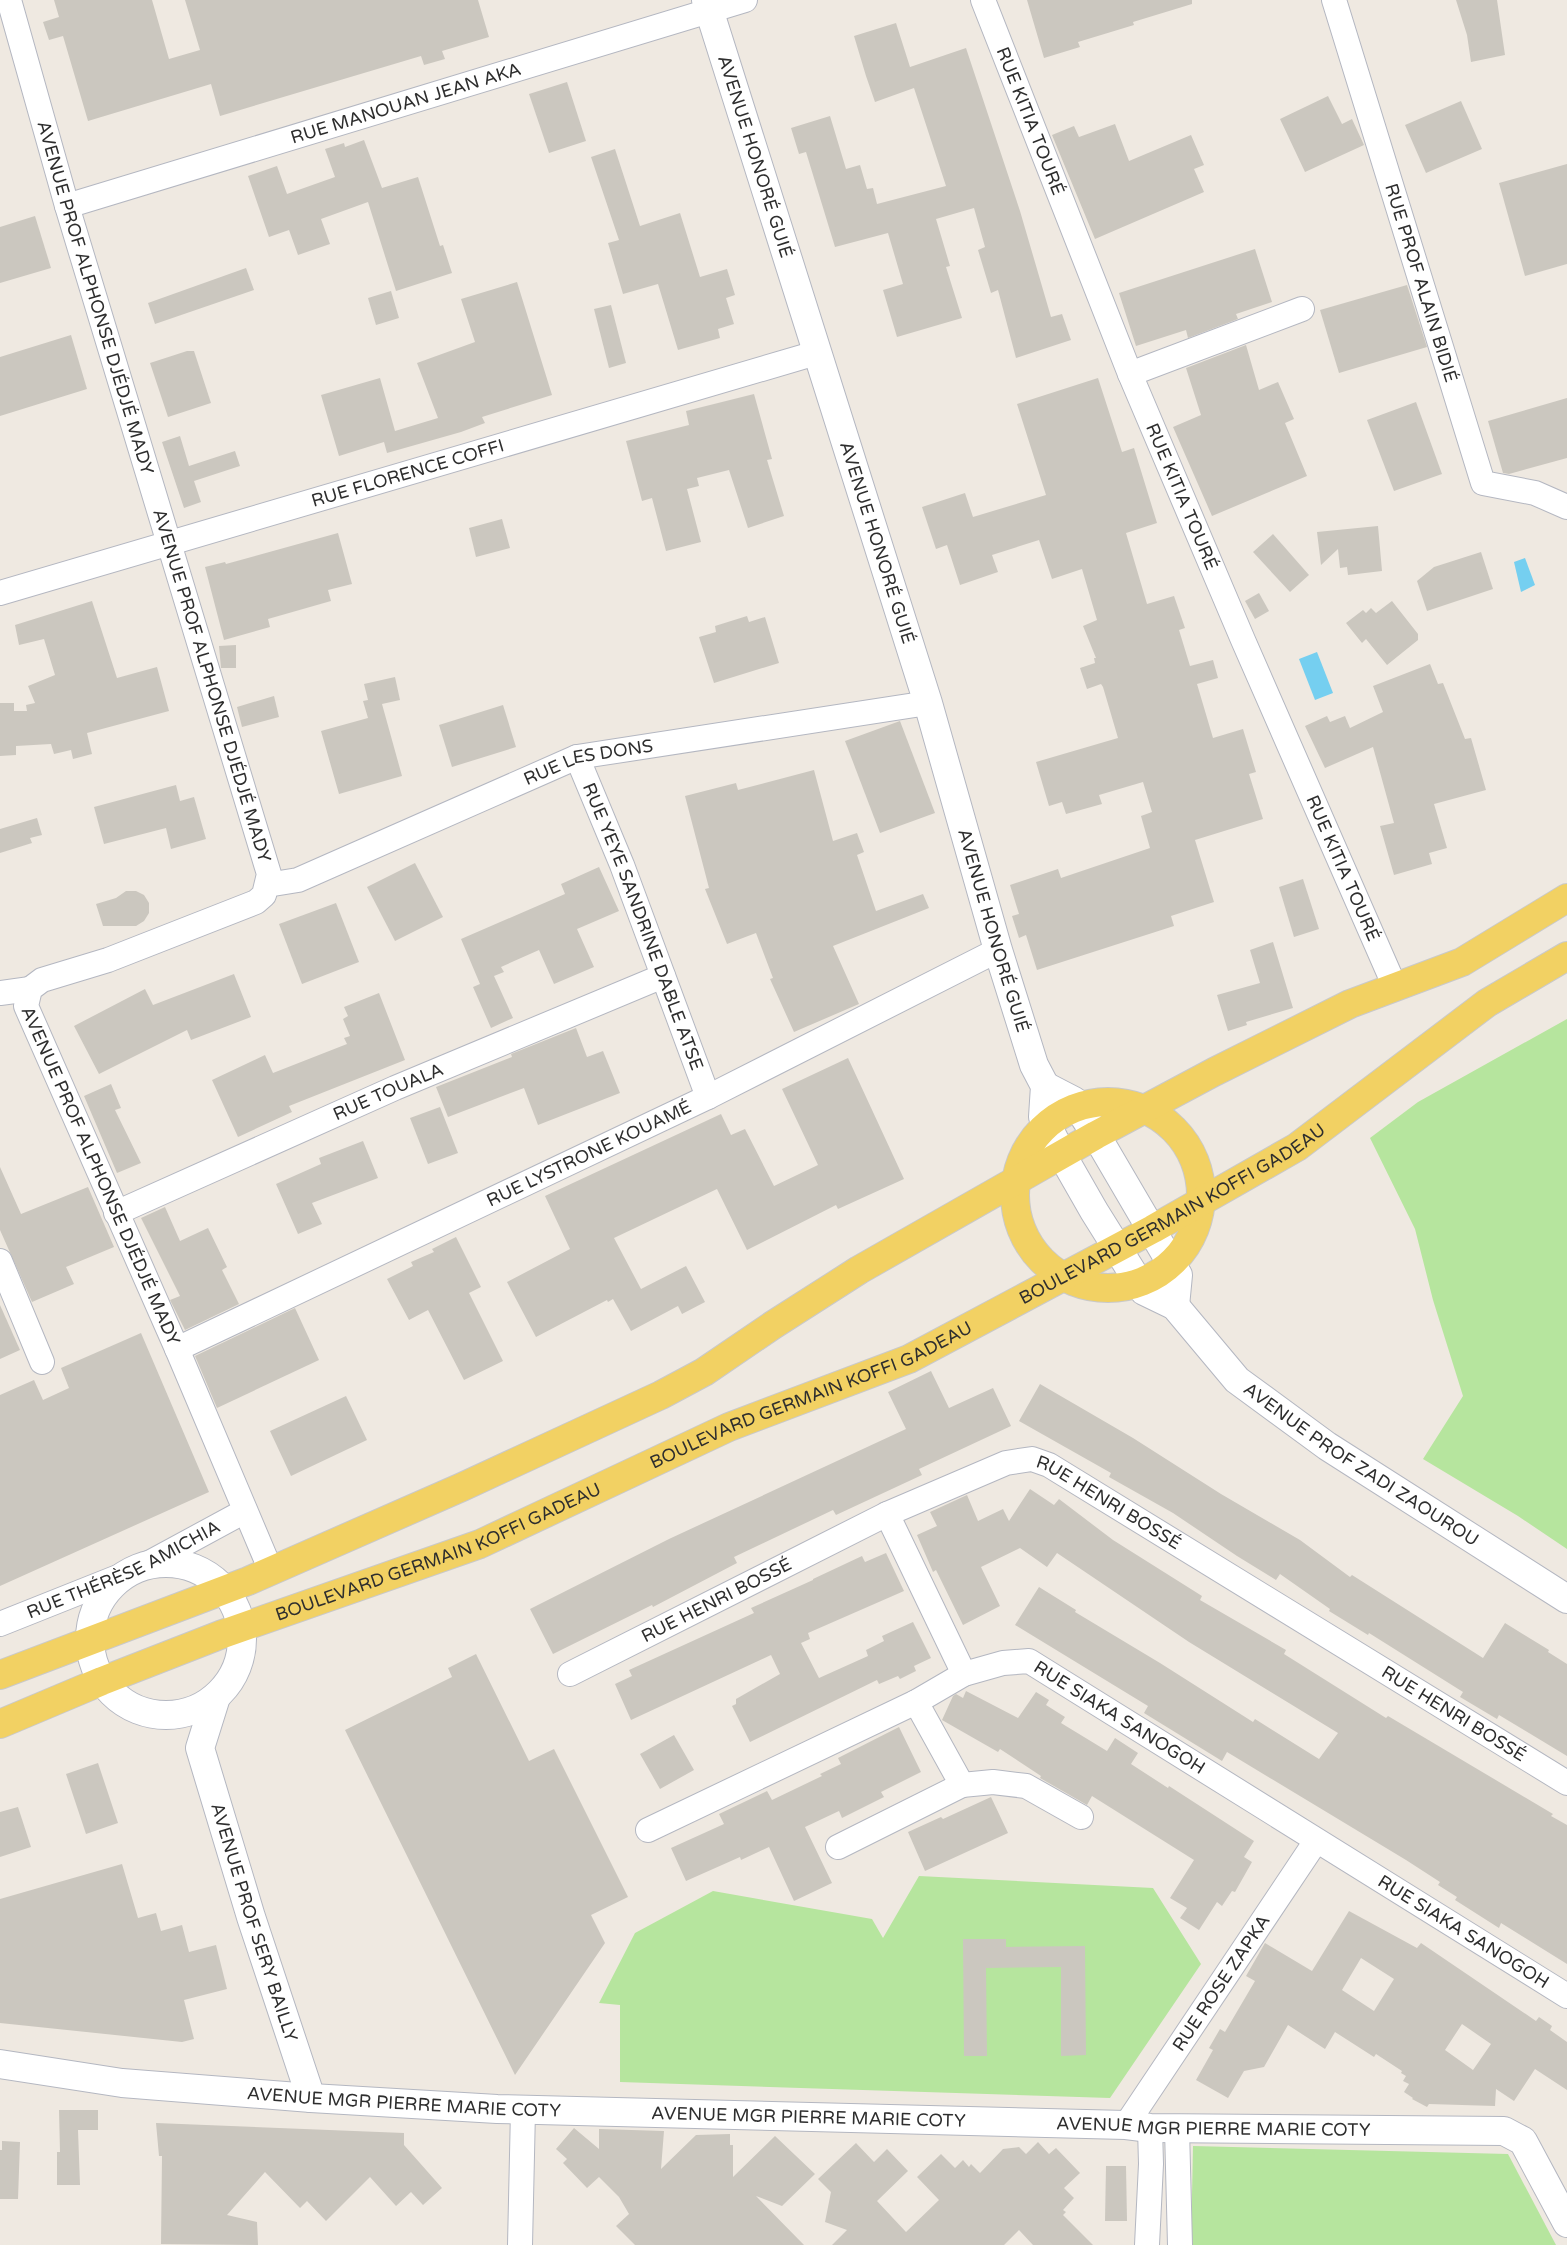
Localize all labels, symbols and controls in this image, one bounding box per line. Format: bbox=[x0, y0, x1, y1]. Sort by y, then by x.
street label: RUE KITIA TOURÉ bbox=[992, 44, 1070, 198]
street label: AVENUE HONORÉ GUIÉ bbox=[713, 52, 798, 260]
street label: RUE MANOUAN JEAN AKA bbox=[288, 58, 523, 148]
street label: AVENUE PROF ALPHONSE DJÉDJÉ MADY bbox=[33, 118, 159, 478]
street label: RUE PROF ALAIN BIDIÉ bbox=[1380, 181, 1462, 385]
street label: RUE KITIA TOURÉ bbox=[1141, 420, 1223, 573]
street label: RUE FLORENCE COFFI bbox=[309, 434, 507, 512]
street label: AVENUE HONORÉ GUIÉ bbox=[835, 439, 920, 647]
street label: AVENUE PROF ALPHONSE DJÉDJÉ MADY bbox=[148, 506, 276, 865]
street label: RUE LES DONS bbox=[520, 734, 654, 790]
street label: RUE YEYE SANDRINE DABLE ATSE bbox=[578, 780, 708, 1073]
street label: RUE KITIA TOURÉ bbox=[1301, 792, 1385, 945]
street label: AVENUE HONORÉ GUIÉ bbox=[953, 826, 1034, 1035]
street label: AVENUE PROF ALPHONSE DJÉDJÉ MADY bbox=[17, 1003, 185, 1349]
street label: RUE TOUALA bbox=[330, 1058, 447, 1125]
street label: RUE LYSTRONE KOUAMÉ bbox=[483, 1096, 695, 1211]
street label: BOULEVARD GERMAIN KOFFI GADEAU bbox=[1015, 1118, 1330, 1309]
street label: BOULEVARD GERMAIN KOFFI GADEAU bbox=[646, 1316, 976, 1474]
street label: AVENUE PROF ZADI ZAOUROU bbox=[1239, 1378, 1483, 1551]
street label: RUE HENRI BOSSÉ bbox=[1033, 1450, 1185, 1554]
street label: BOULEVARD GERMAIN KOFFI GADEAU bbox=[272, 1478, 605, 1626]
street label: RUE THÉRÈSE AMICHIA bbox=[23, 1516, 224, 1623]
street label: RUE HENRI BOSSÉ bbox=[638, 1553, 795, 1647]
street label: RUE SIAKA SANOGOH bbox=[1030, 1656, 1209, 1779]
street label: RUE HENRI BOSSÉ bbox=[1378, 1661, 1530, 1766]
street label: AVENUE PROF SERY BAILLY bbox=[206, 1800, 303, 2045]
street label: RUE SIAKA SANOGOH bbox=[1374, 1870, 1553, 1993]
street label: RUE ROSE ZAPKA bbox=[1168, 1910, 1275, 2055]
street label: AVENUE MGR PIERRE MARIE COTY bbox=[246, 2082, 562, 2122]
street label: AVENUE MGR PIERRE MARIE COTY bbox=[651, 2102, 966, 2132]
street label: AVENUE MGR PIERRE MARIE COTY bbox=[1056, 2112, 1371, 2141]

